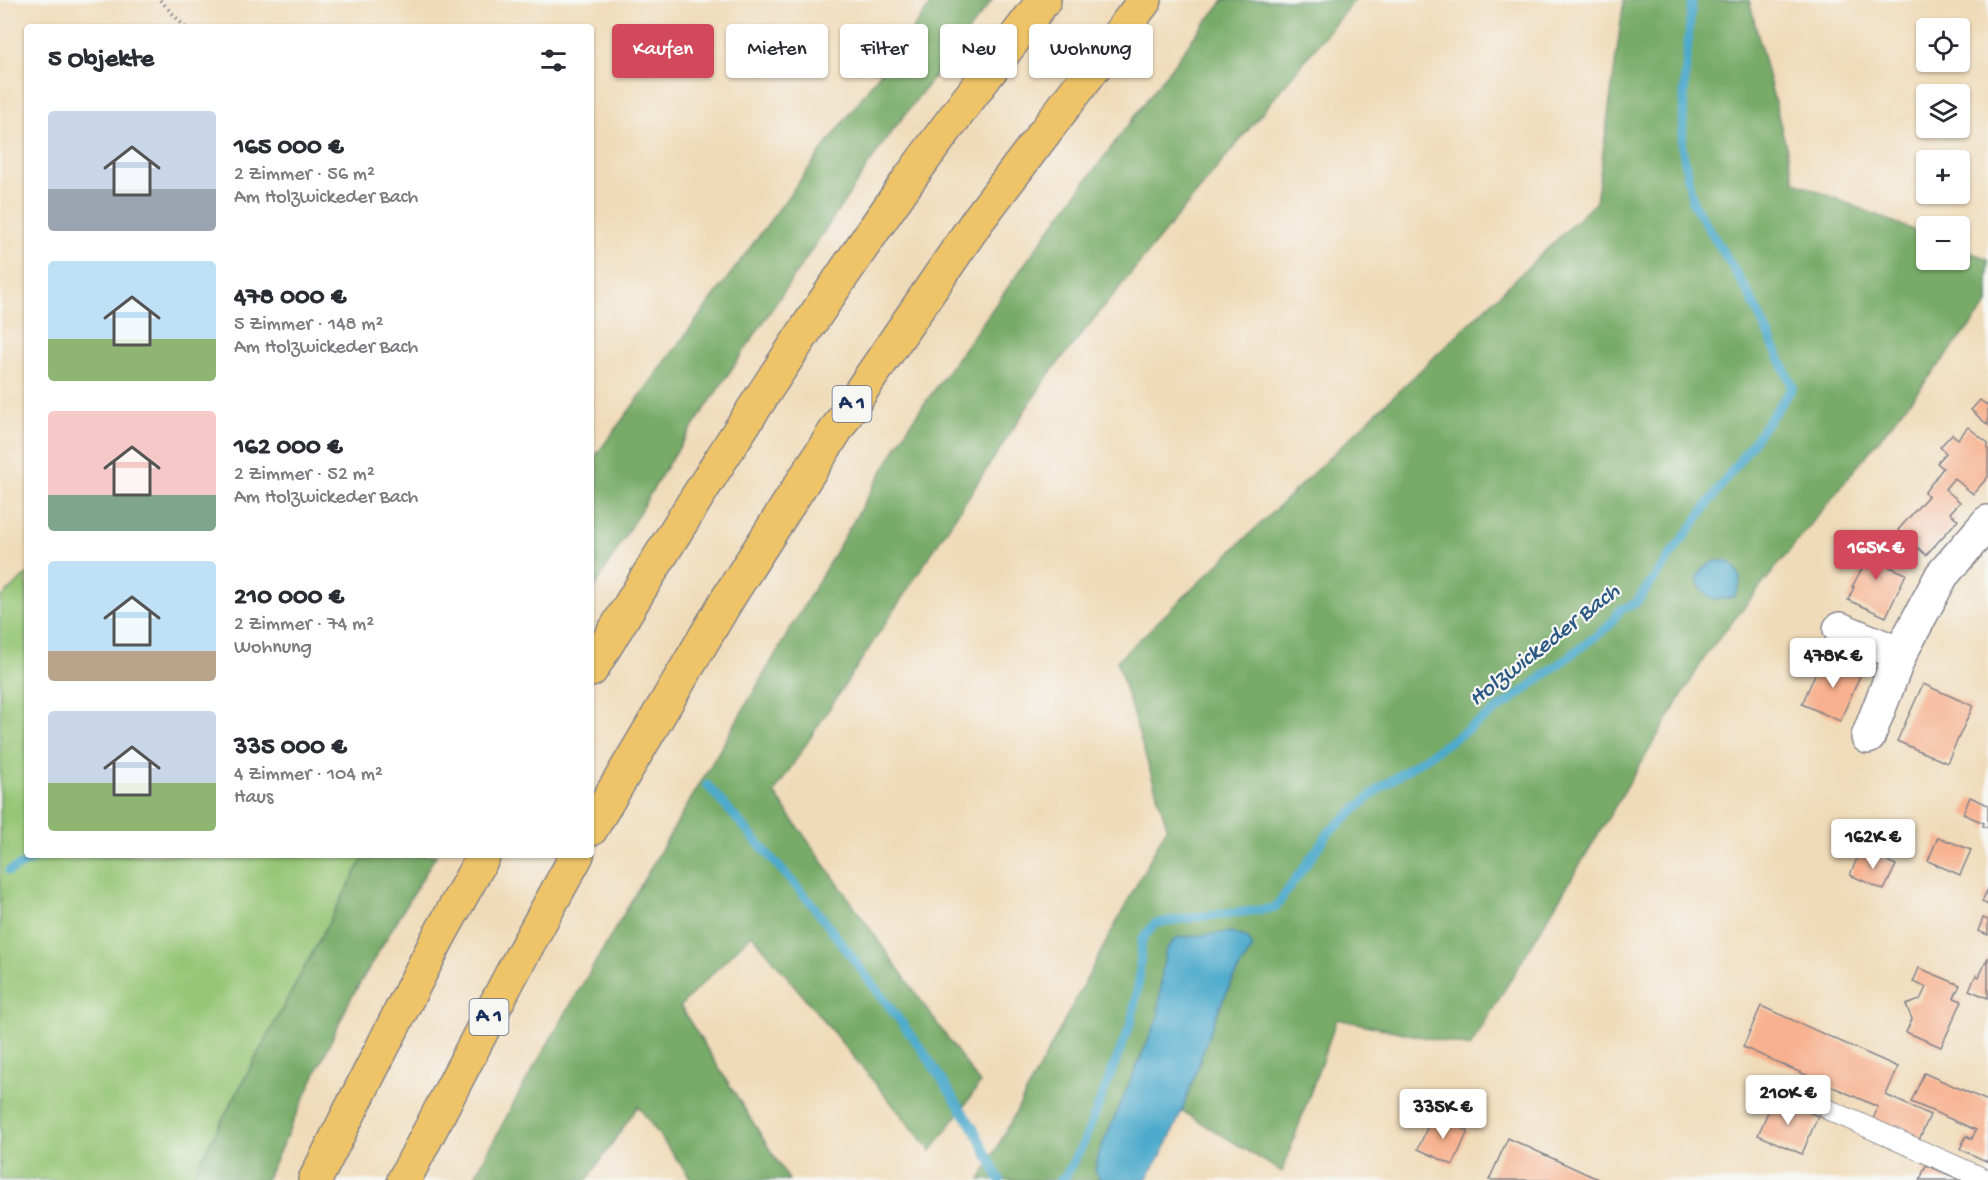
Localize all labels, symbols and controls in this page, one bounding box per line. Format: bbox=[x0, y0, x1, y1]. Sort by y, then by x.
map controls bbox=[1916, 18, 1970, 270]
button: locate bbox=[1916, 18, 1970, 72]
chip: Kaufen bbox=[612, 24, 714, 78]
chip: Mieten bbox=[726, 24, 828, 78]
chip: Filter bbox=[840, 24, 928, 78]
chip: Neu bbox=[940, 24, 1017, 78]
chip: Wohnung bbox=[1029, 24, 1153, 78]
icon: filters bbox=[537, 44, 570, 77]
text: 5 Objekte bbox=[48, 45, 154, 76]
button: layers bbox=[1916, 84, 1970, 138]
text: 165 000 € bbox=[234, 133, 343, 164]
icon: home bbox=[96, 135, 168, 207]
button: + bbox=[1916, 150, 1970, 204]
text: 2 Zimmer · 56 m² bbox=[234, 164, 375, 187]
text: Am Holzwickeder Bach bbox=[234, 187, 418, 210]
button: − bbox=[1916, 216, 1970, 270]
text: 478 000 € bbox=[234, 283, 346, 314]
icon: home bbox=[96, 285, 168, 357]
text: 5 Zimmer · 148 m² bbox=[234, 314, 383, 337]
text: Am Holzwickeder Bach bbox=[234, 337, 418, 360]
road number: A 1 bbox=[832, 386, 872, 422]
text: 162 000 € bbox=[234, 433, 343, 464]
icon: home bbox=[96, 435, 168, 507]
text: 2 Zimmer · 52 m² bbox=[234, 464, 375, 487]
text: Am Holzwickeder Bach bbox=[234, 487, 418, 510]
pin: 165K € bbox=[1827, 530, 1925, 581]
text: 165K € bbox=[1848, 538, 1904, 561]
water label: Holzwickeder Bach bbox=[1463, 577, 1627, 714]
text: 210 000 € bbox=[234, 583, 344, 614]
icon: home bbox=[96, 585, 168, 657]
text: 2 Zimmer · 74 m² bbox=[234, 614, 374, 637]
text: Wohnung bbox=[234, 637, 312, 660]
pin: 478K € bbox=[1784, 638, 1882, 689]
text: 478K € bbox=[1804, 646, 1862, 669]
text: 335 000 € bbox=[234, 733, 347, 764]
icon: home bbox=[96, 735, 168, 807]
text: 4 Zimmer · 104 m² bbox=[234, 764, 383, 787]
text: Haus bbox=[234, 787, 273, 810]
pin: 162K € bbox=[1824, 819, 1922, 870]
text: 162K € bbox=[1845, 827, 1901, 850]
road number: A 1 bbox=[470, 999, 508, 1035]
pin: 210K € bbox=[1739, 1075, 1837, 1126]
text: 210K € bbox=[1760, 1083, 1816, 1106]
pin: 335K € bbox=[1394, 1089, 1492, 1140]
text: 335K € bbox=[1414, 1097, 1472, 1120]

